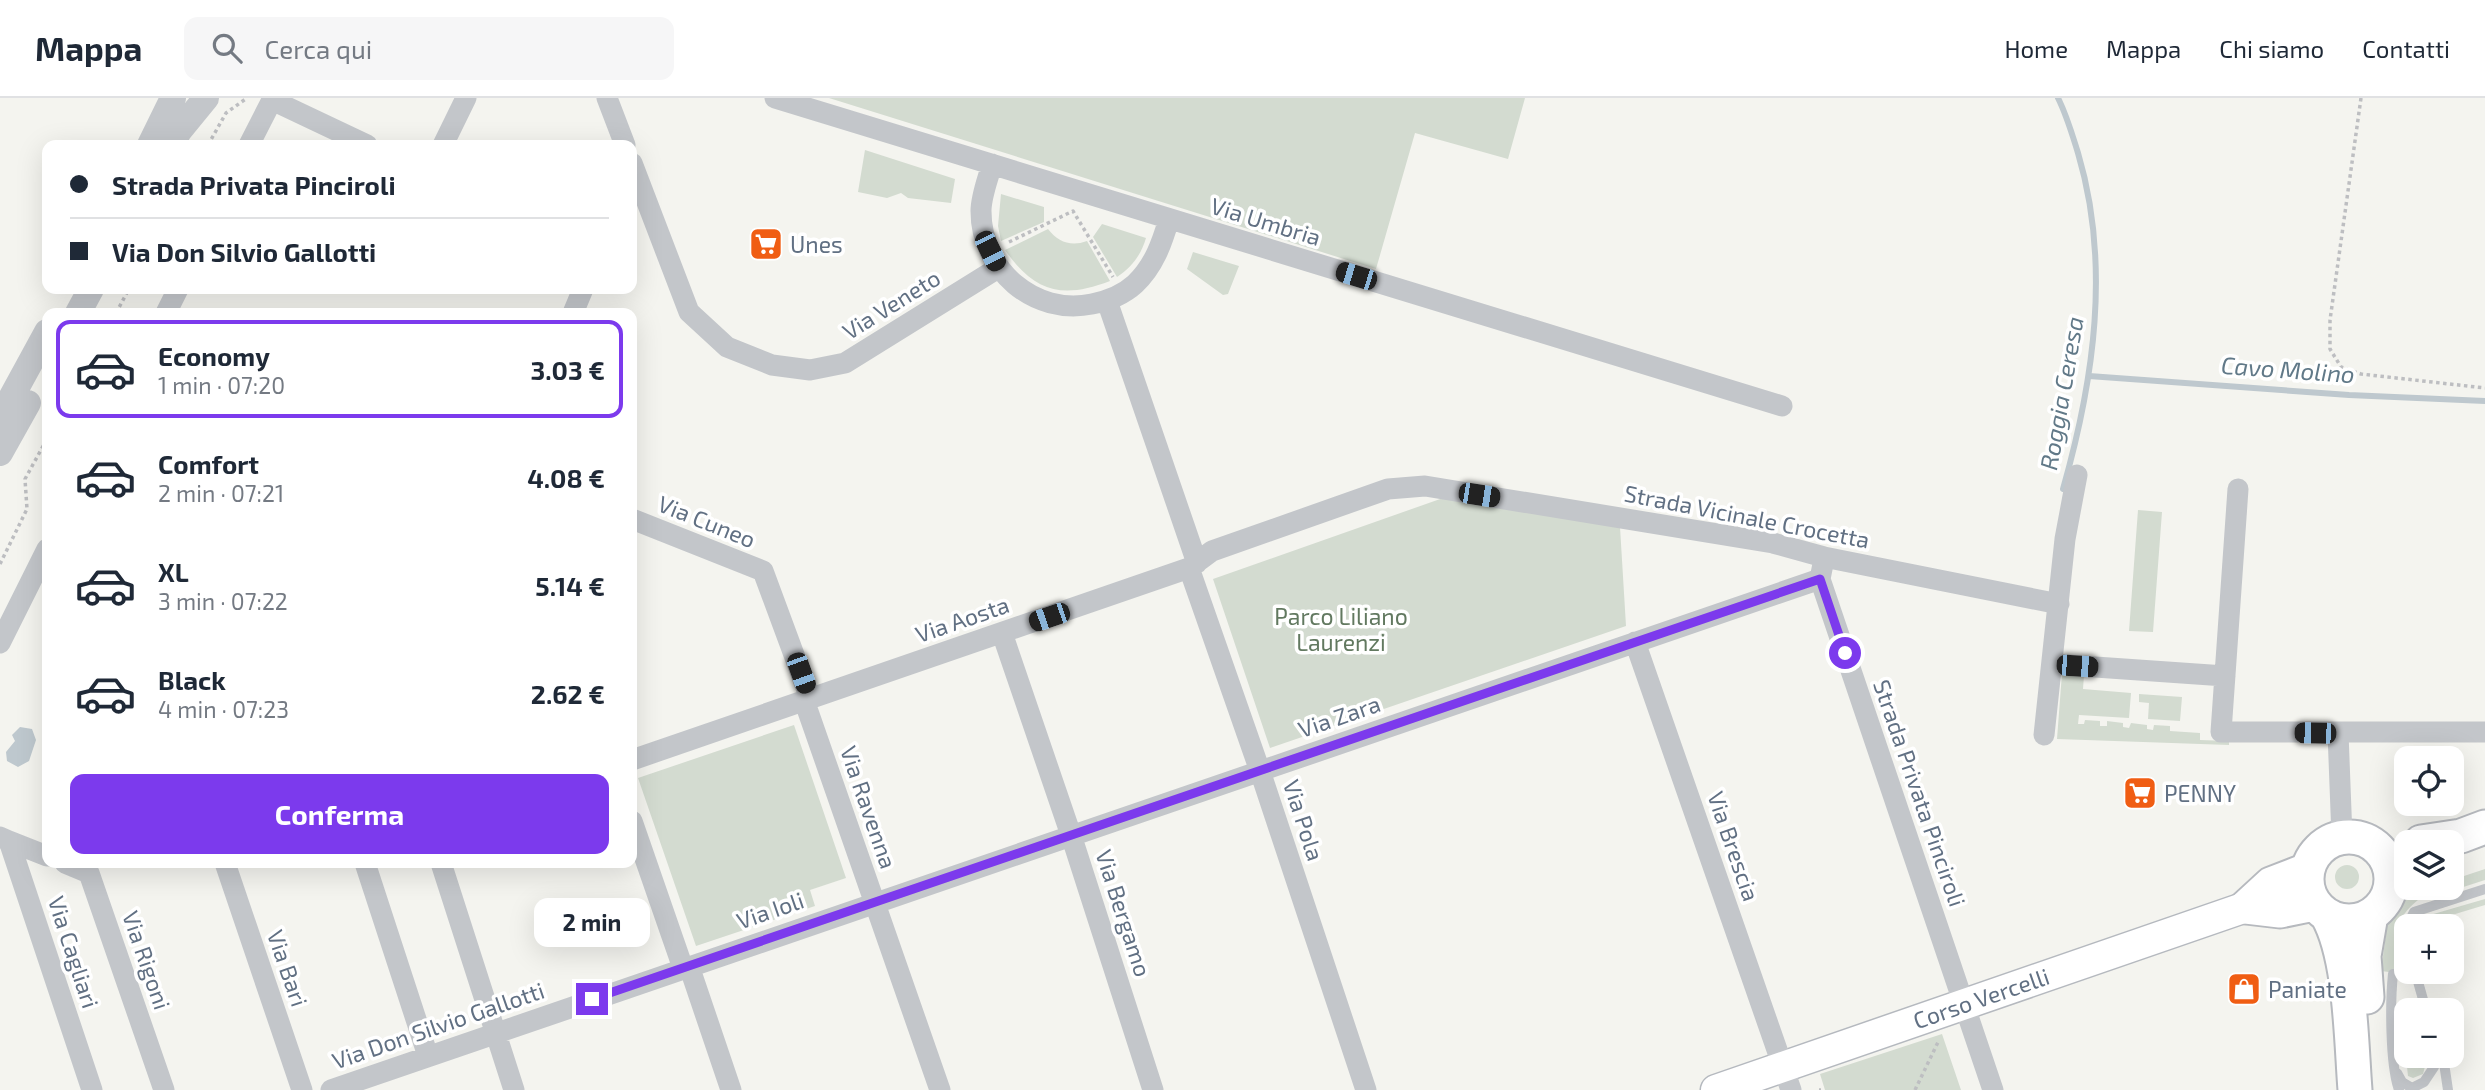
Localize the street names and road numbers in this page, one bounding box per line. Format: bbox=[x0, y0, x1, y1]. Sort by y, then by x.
street label: Via Umbria bbox=[1208, 191, 1324, 251]
street label: Via Veneto bbox=[837, 263, 945, 345]
street label: Strada Vicinale Crocetta bbox=[1622, 478, 1872, 554]
street label: Via Cuneo bbox=[654, 489, 760, 553]
street label: Via Aosta bbox=[911, 590, 1013, 648]
street label: Strada Privata Pinciroli bbox=[1868, 676, 1972, 910]
street label: Via Zara bbox=[1294, 689, 1384, 743]
street label: Via Ravenna bbox=[835, 742, 903, 872]
street label: Via Pola bbox=[1278, 776, 1330, 864]
street label: Via Brescia bbox=[1702, 787, 1766, 905]
street label: Via Bergamo bbox=[1090, 846, 1158, 980]
street label: Via Ioli bbox=[733, 886, 807, 934]
street label: Via Cagliari bbox=[43, 892, 105, 1012]
street label: Via Rigoni bbox=[117, 907, 177, 1013]
street label: Via Bari bbox=[262, 926, 314, 1010]
street label: Corso Vercelli bbox=[1909, 962, 2053, 1034]
street label: Via Don Silvio Gallotti bbox=[328, 976, 548, 1074]

